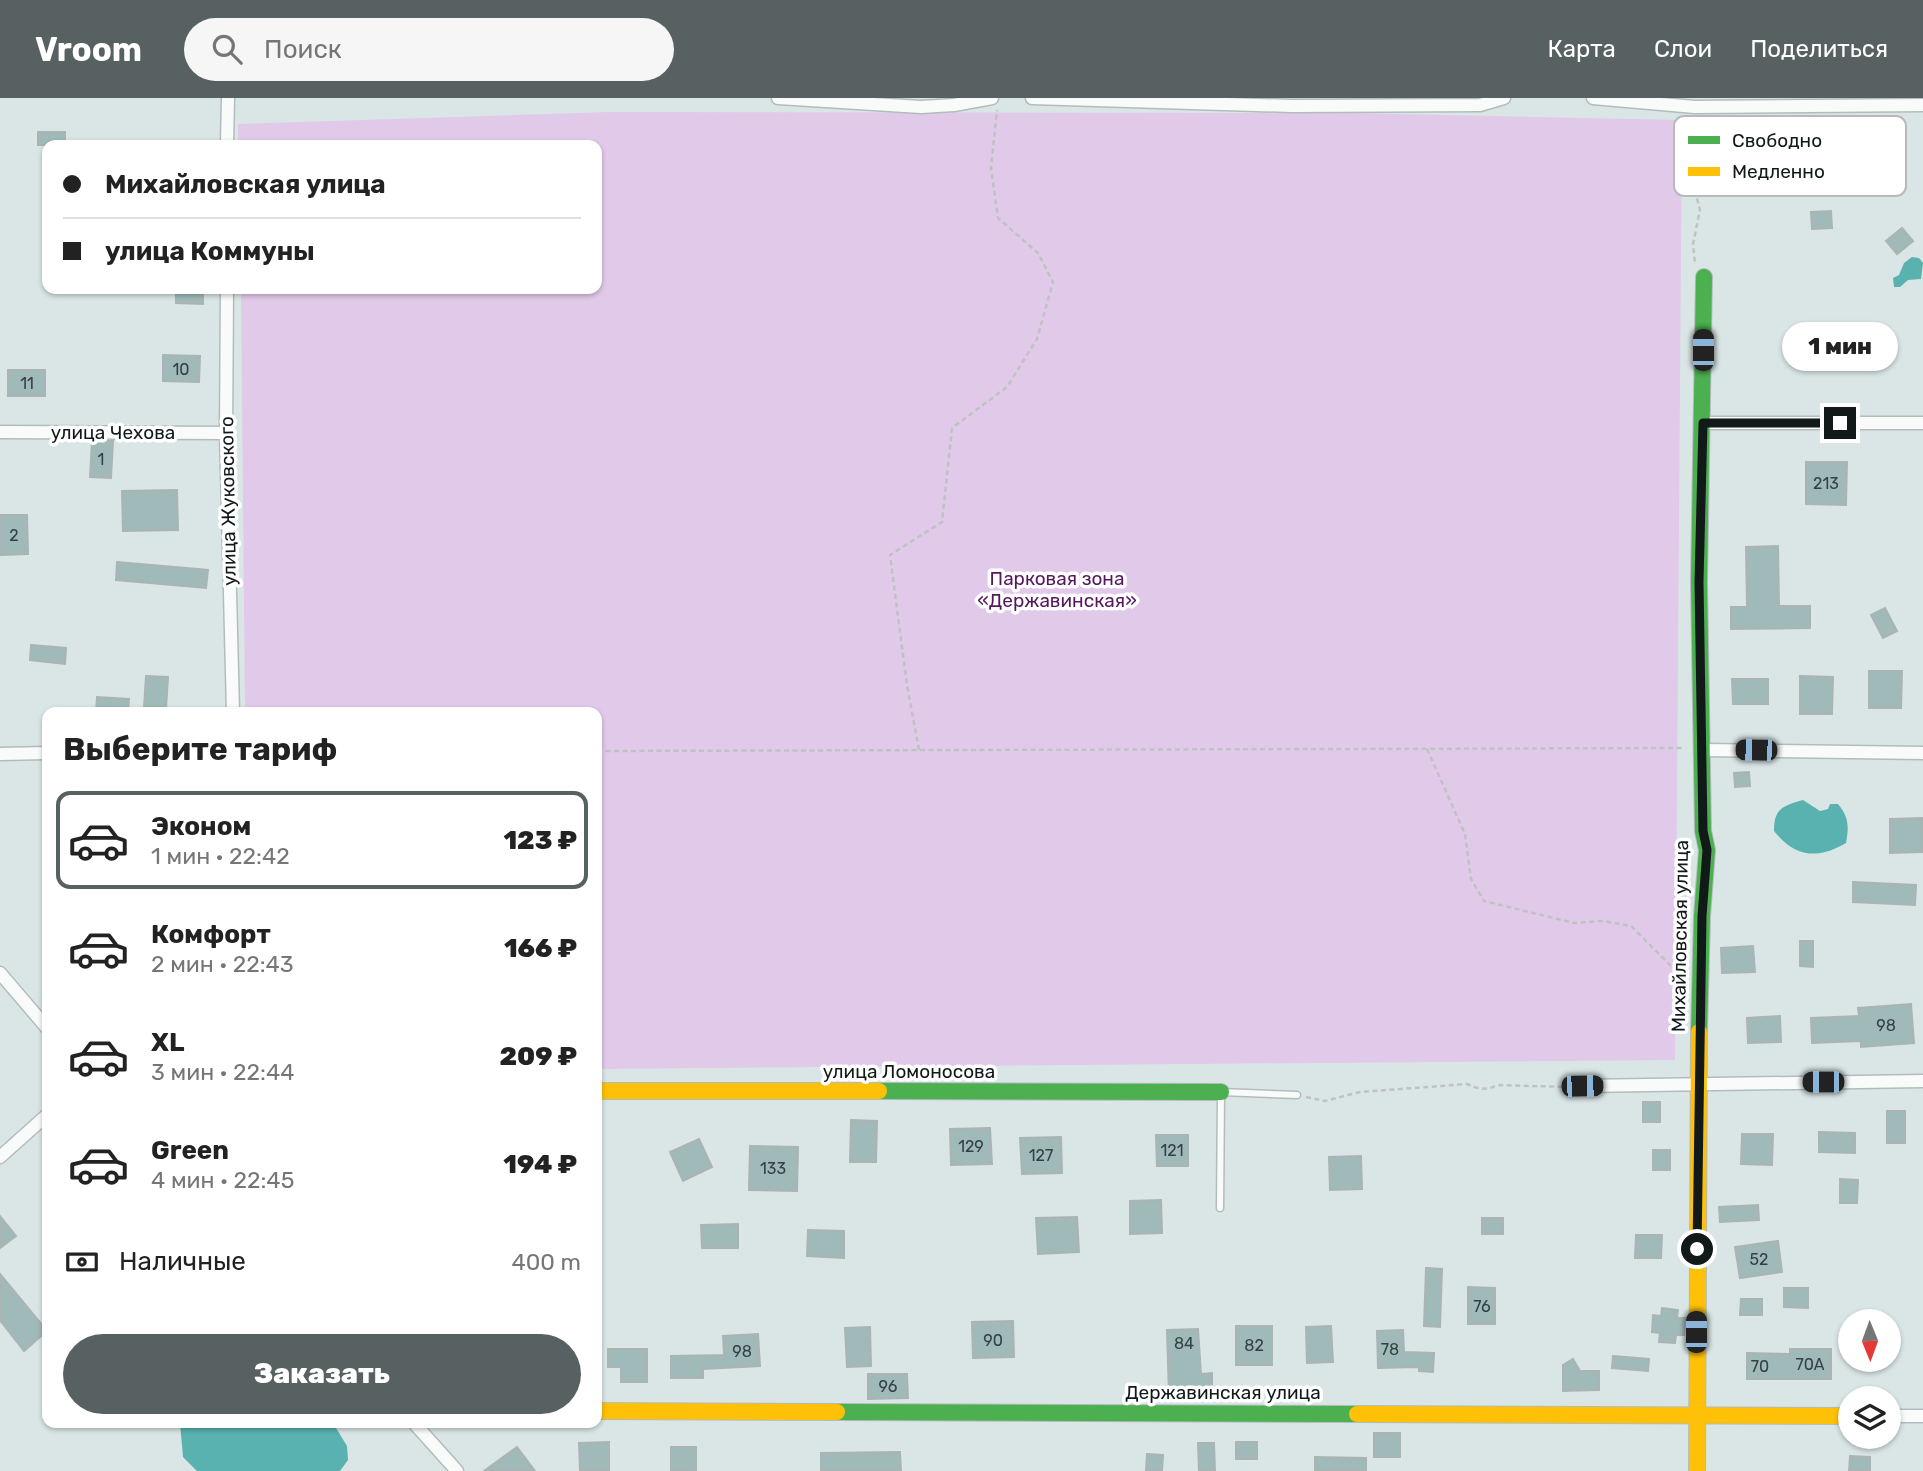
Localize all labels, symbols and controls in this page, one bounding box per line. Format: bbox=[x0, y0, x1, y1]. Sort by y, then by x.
search box bbox=[184, 18, 674, 81]
text: Vroom bbox=[35, 30, 142, 69]
icon: search bbox=[208, 30, 246, 68]
text: Поиск bbox=[264, 34, 342, 65]
text: Карта bbox=[1547, 35, 1616, 63]
text: Слои bbox=[1654, 35, 1712, 63]
text: Поделиться bbox=[1750, 35, 1888, 63]
legend bbox=[1674, 116, 1906, 196]
text: Свободно bbox=[1732, 129, 1822, 152]
text: Медленно bbox=[1732, 160, 1825, 183]
text: Михайловская улица bbox=[105, 169, 386, 200]
text: улица Коммуны bbox=[105, 236, 315, 267]
callout: 1 мин bbox=[1782, 322, 1898, 370]
car bbox=[1693, 329, 1714, 371]
text: 1 мин bbox=[1808, 332, 1872, 360]
house number: 10 bbox=[172, 360, 190, 379]
house number: 11 bbox=[20, 374, 34, 393]
route end bbox=[1824, 407, 1856, 439]
street label: улица Жуковского bbox=[215, 416, 241, 586]
street label: улица Чехова bbox=[51, 421, 175, 444]
house number: 1 bbox=[98, 450, 104, 469]
house number: 213 bbox=[1813, 474, 1839, 493]
house number: 2 bbox=[9, 526, 19, 545]
park label: Парковая зона «Державинская» bbox=[977, 567, 1137, 612]
text: Выберите тариф bbox=[63, 730, 337, 768]
car bbox=[1735, 739, 1778, 761]
icon: car bbox=[67, 809, 130, 872]
text: Эконом bbox=[151, 811, 251, 842]
text: 123 ₽ bbox=[503, 825, 577, 856]
street label: Михайловская улица bbox=[1667, 840, 1693, 1032]
text: 1 мин · 22:42 bbox=[151, 842, 290, 870]
icon: car bbox=[67, 917, 130, 980]
text: Комфорт bbox=[151, 919, 271, 950]
text: 166 ₽ bbox=[504, 933, 577, 964]
text: 2 мин · 22:43 bbox=[151, 950, 294, 978]
house number: 98 bbox=[1876, 1016, 1896, 1035]
icon: car bbox=[67, 1025, 130, 1088]
text: XL bbox=[151, 1027, 184, 1058]
text: 209 ₽ bbox=[500, 1041, 577, 1072]
text: 3 мин · 22:44 bbox=[151, 1058, 294, 1086]
street label: улица Ломоносова bbox=[823, 1060, 995, 1083]
car bbox=[1803, 1072, 1845, 1093]
car bbox=[1561, 1075, 1604, 1097]
icon: car bbox=[67, 1133, 130, 1196]
text: Green bbox=[151, 1135, 229, 1166]
house number: 129 bbox=[958, 1137, 984, 1156]
house number: 121 bbox=[1160, 1141, 1184, 1160]
house number: 127 bbox=[1029, 1146, 1053, 1165]
text: 194 ₽ bbox=[503, 1149, 577, 1180]
house number: 133 bbox=[760, 1159, 786, 1178]
text: 4 мин · 22:45 bbox=[151, 1166, 294, 1194]
route start bbox=[1681, 1233, 1713, 1265]
icon: cash bbox=[63, 1243, 101, 1281]
text: Наличные bbox=[119, 1246, 246, 1277]
text: 400 m bbox=[511, 1248, 581, 1276]
house number: 52 bbox=[1750, 1250, 1768, 1269]
house number: 76 bbox=[1473, 1297, 1491, 1316]
north arrow bbox=[1838, 1309, 1900, 1372]
map controls bbox=[1838, 1309, 1901, 1449]
car bbox=[1686, 1311, 1707, 1353]
house number: 90 bbox=[983, 1331, 1003, 1350]
button: Заказать bbox=[63, 1334, 581, 1414]
house number: 84 bbox=[1174, 1334, 1194, 1353]
house number: 82 bbox=[1244, 1336, 1264, 1355]
house number: 78 bbox=[1381, 1340, 1399, 1359]
house number: 98 bbox=[732, 1342, 752, 1361]
house number: 70А bbox=[1795, 1355, 1825, 1374]
house number: 70 bbox=[1751, 1357, 1769, 1376]
house number: 96 bbox=[879, 1377, 898, 1396]
street label: Державинская улица bbox=[1125, 1381, 1321, 1404]
button: layers bbox=[1838, 1386, 1901, 1449]

